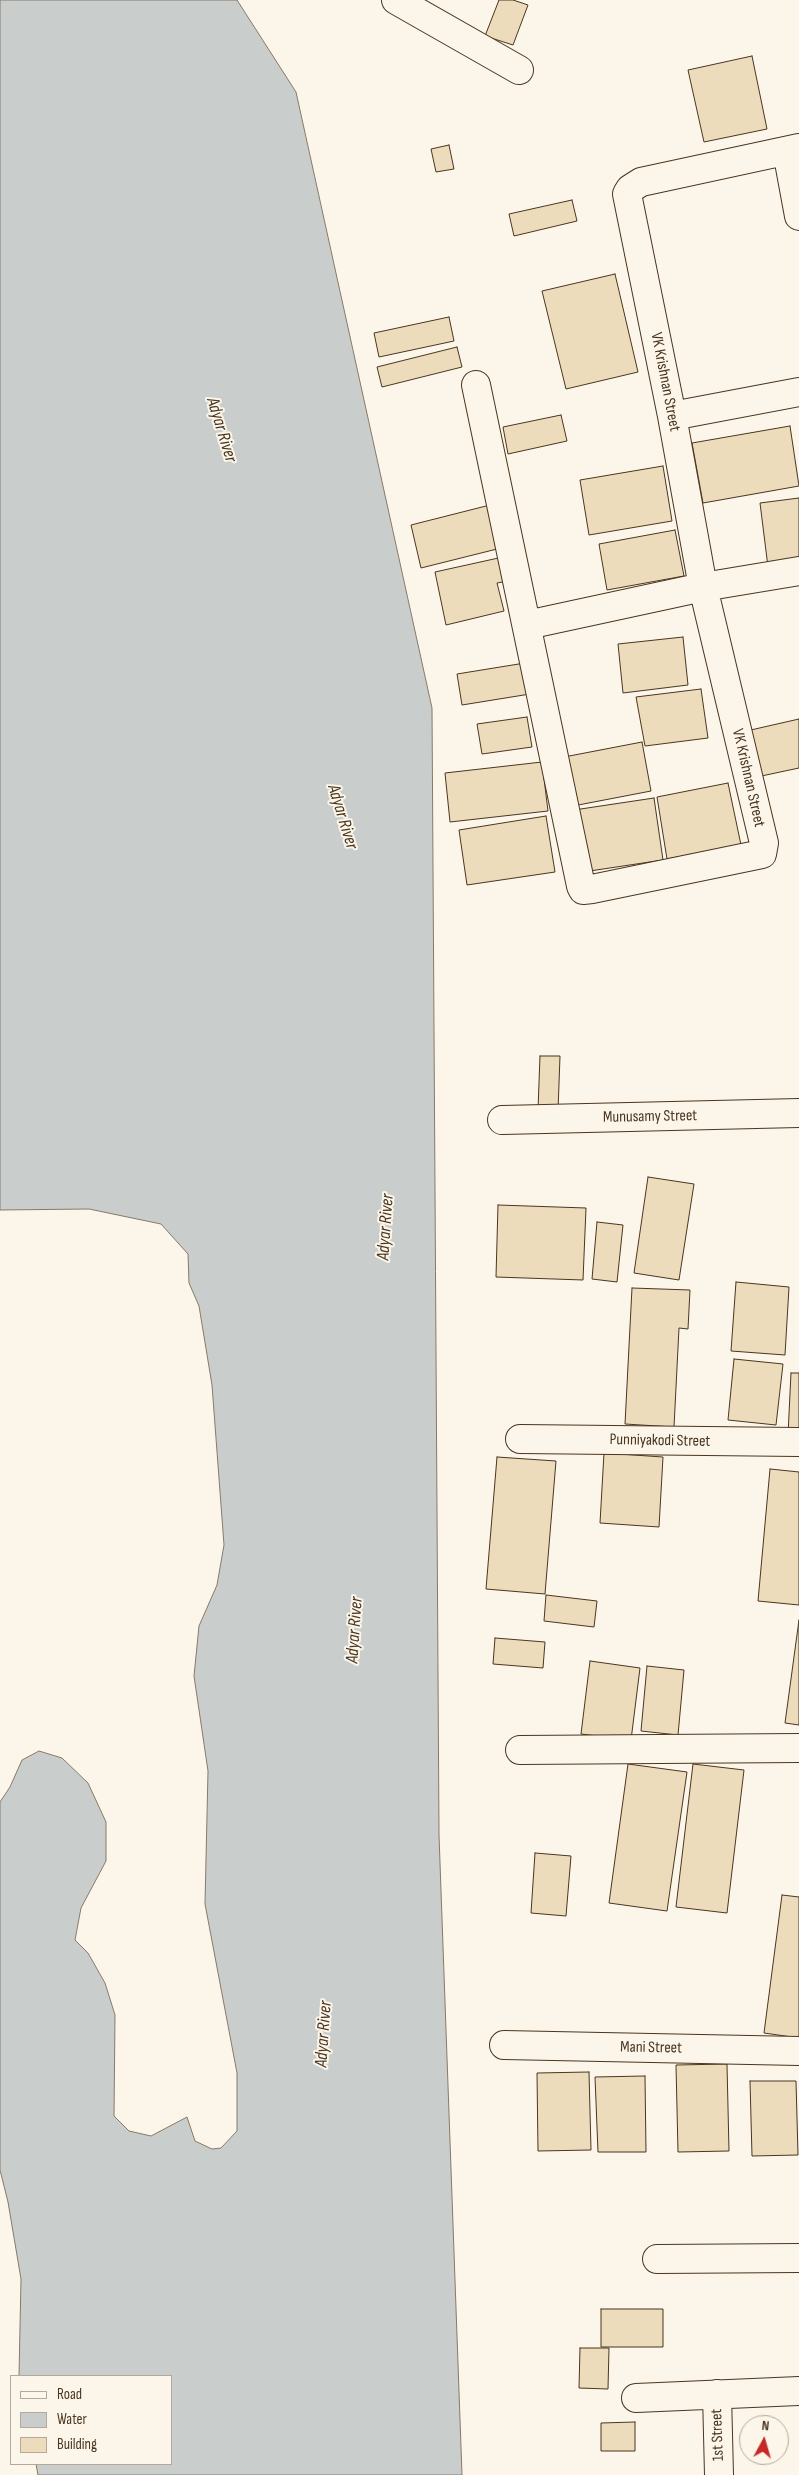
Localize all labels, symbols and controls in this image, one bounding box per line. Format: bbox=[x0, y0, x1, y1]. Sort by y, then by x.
street label: VK Krishnan Street bbox=[646, 331, 684, 433]
water label: Adyar River bbox=[201, 395, 241, 465]
street label: VK Krishnan Street bbox=[727, 727, 769, 829]
water label: Adyar River bbox=[322, 782, 362, 852]
street label: Munusamy Street bbox=[603, 1107, 697, 1127]
water label: Adyar River bbox=[373, 1193, 399, 1261]
street label: Punniyakodi Street bbox=[610, 1431, 710, 1451]
water label: Adyar River bbox=[342, 1596, 368, 1664]
water label: Adyar River bbox=[311, 2000, 337, 2068]
street label: Mani Street bbox=[620, 2038, 682, 2058]
legend bbox=[10, 2375, 172, 2465]
text: Road bbox=[57, 2385, 82, 2404]
street label: 1st Street bbox=[707, 2408, 729, 2462]
text: Water bbox=[57, 2410, 87, 2429]
north arrow bbox=[739, 2415, 789, 2465]
text: N bbox=[761, 2417, 770, 2434]
text: Building bbox=[57, 2435, 97, 2454]

